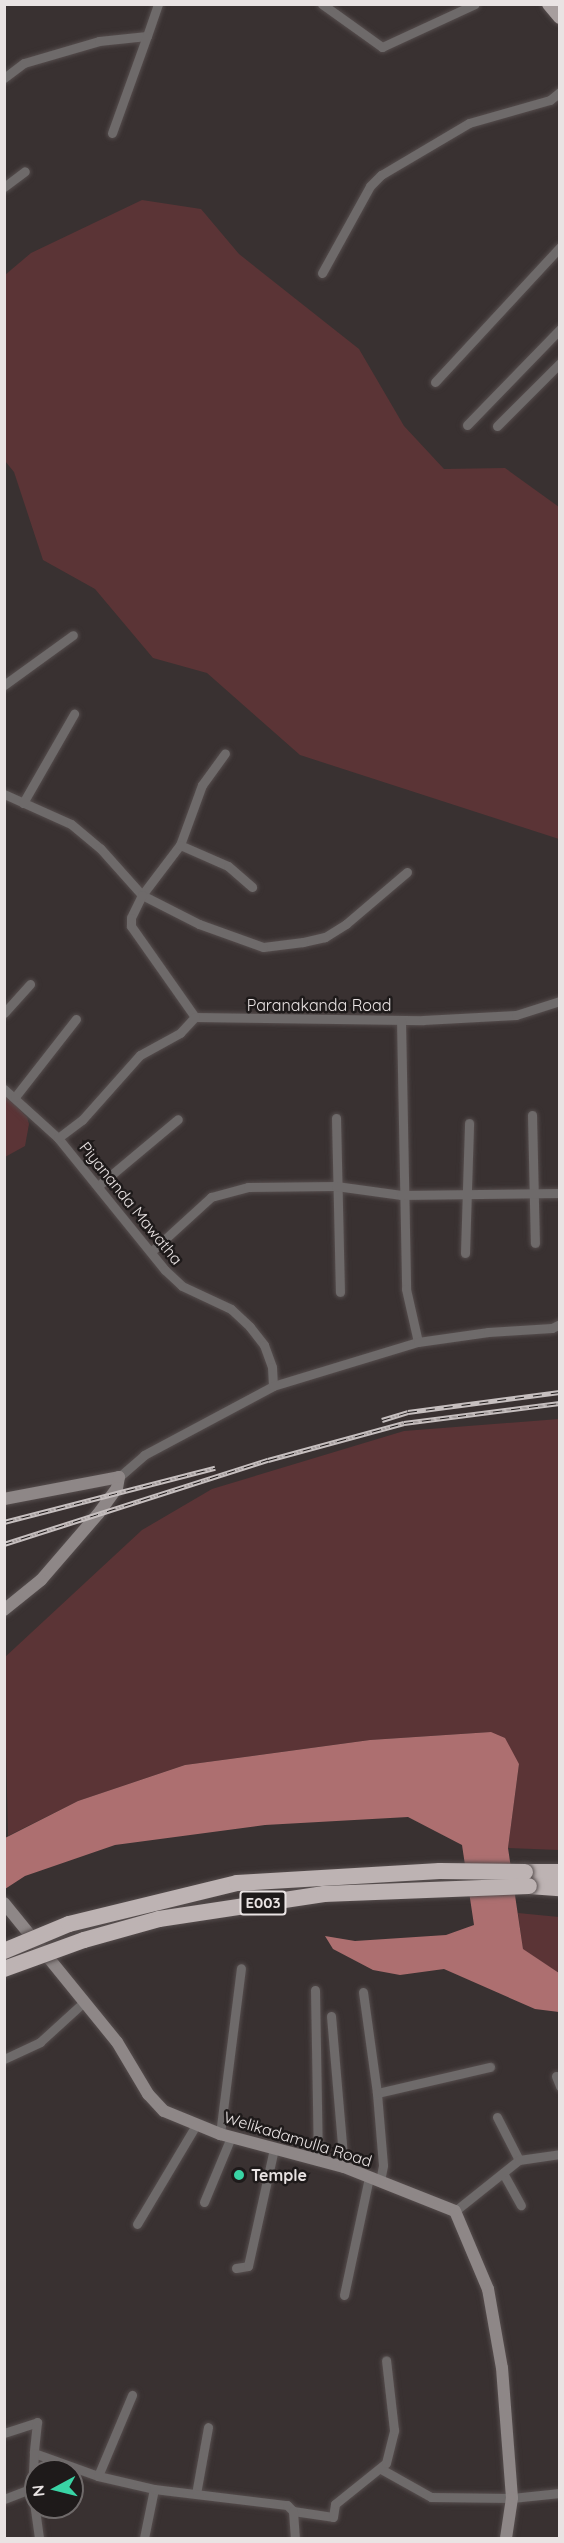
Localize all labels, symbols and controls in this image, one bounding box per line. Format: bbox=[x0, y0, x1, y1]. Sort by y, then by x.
street label: Paranakanda Road bbox=[247, 995, 391, 1015]
street label: Piyananda Mawatha bbox=[76, 1138, 186, 1268]
road number: E003 bbox=[239, 1891, 287, 1915]
street label: Welikadamulla Road bbox=[222, 2107, 374, 2171]
place label: Temple bbox=[251, 2165, 307, 2185]
marker: Temple bbox=[232, 2168, 246, 2182]
north arrow bbox=[24, 2459, 84, 2519]
text: N bbox=[27, 2484, 49, 2498]

